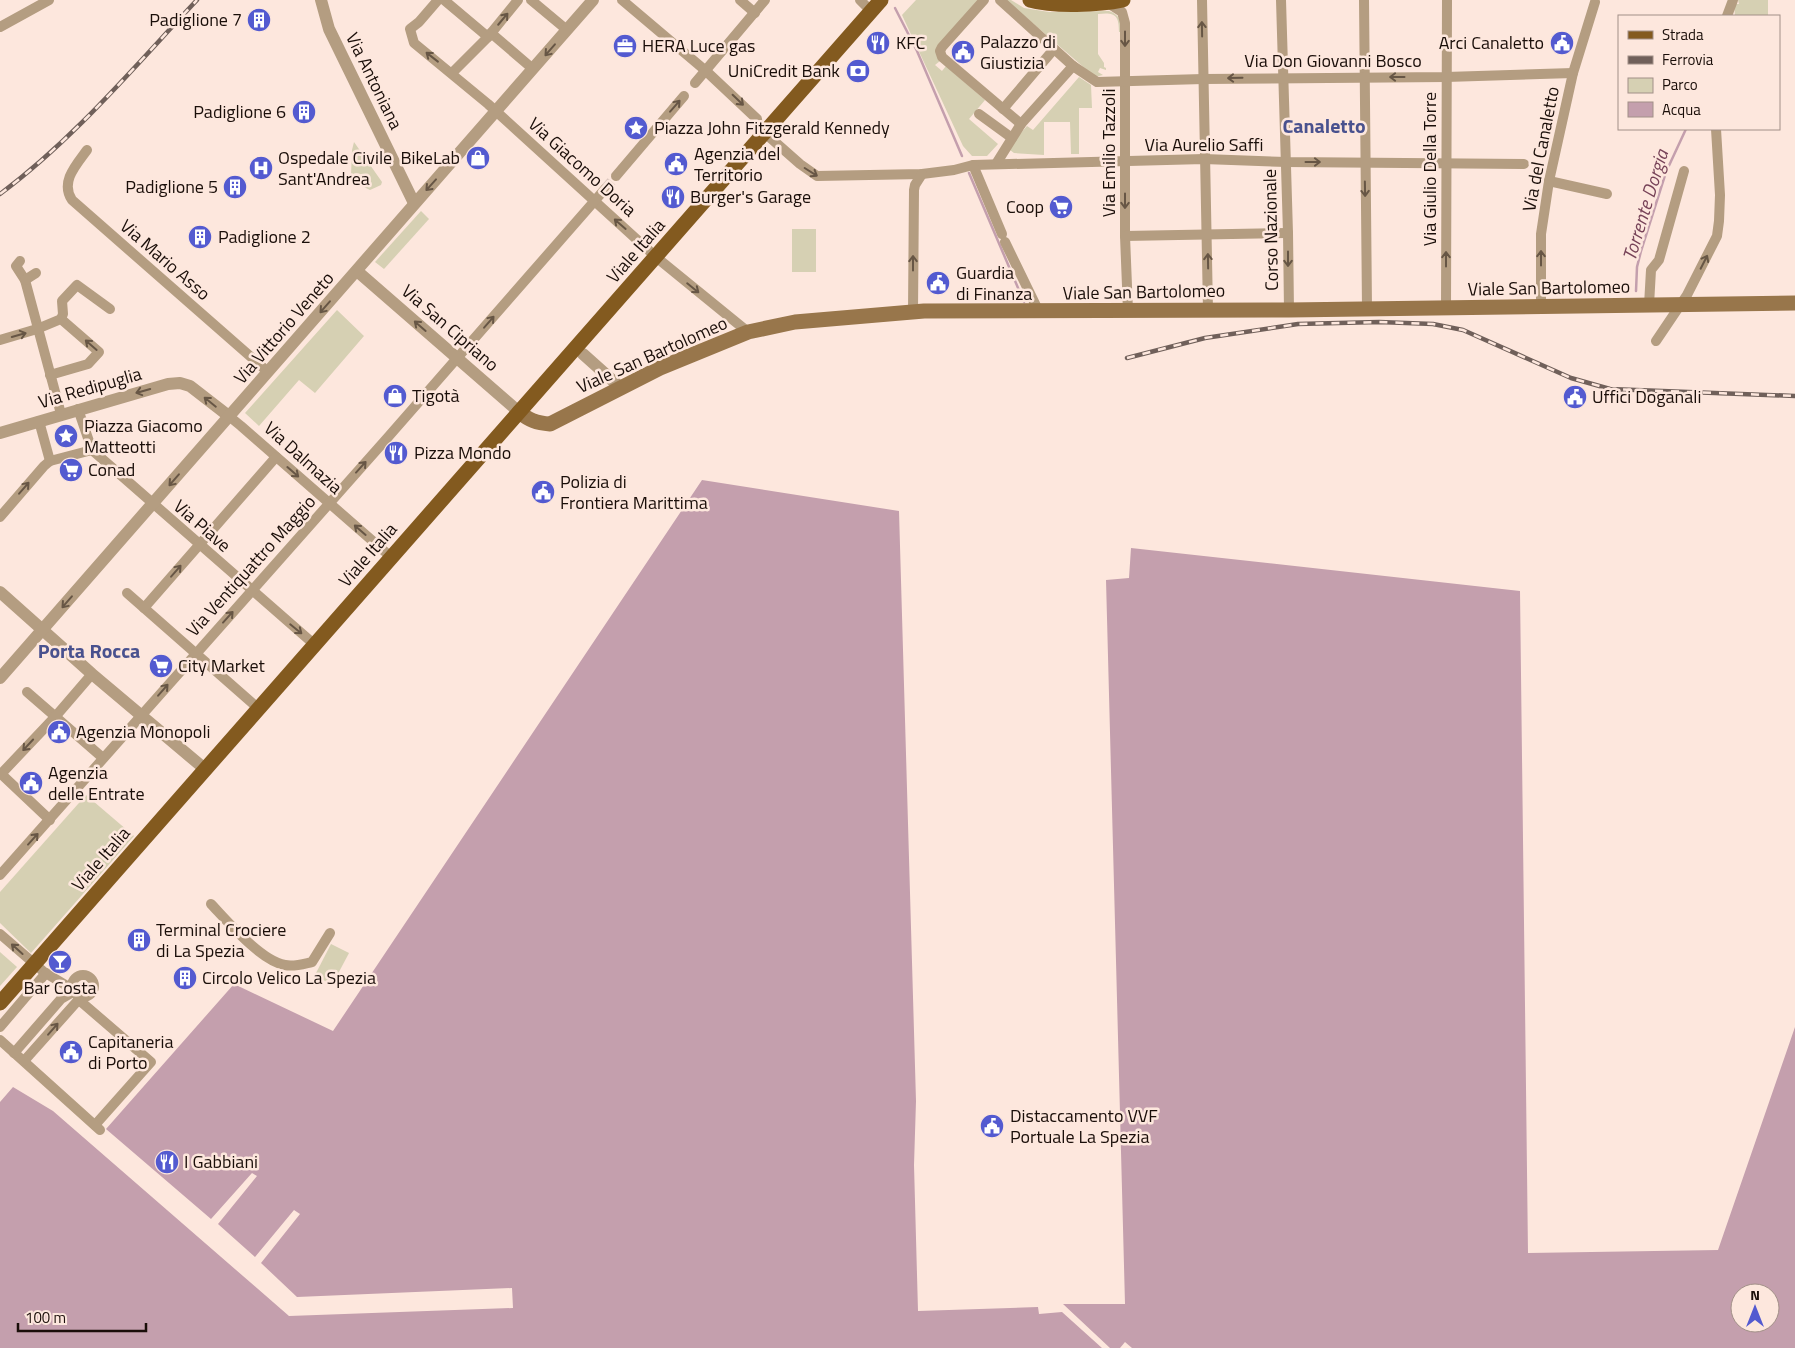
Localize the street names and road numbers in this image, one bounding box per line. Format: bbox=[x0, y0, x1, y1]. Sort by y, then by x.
street label: Via Antoniana bbox=[339, 28, 410, 134]
street label: Via Don Giovanni Bosco bbox=[1244, 47, 1422, 74]
street label: Via del Canaletto bbox=[1515, 84, 1566, 214]
street label: Via Emilio Tazzoli bbox=[1095, 89, 1122, 217]
street label: Via Giulio Della Torre bbox=[1416, 92, 1443, 246]
street label: Via Giacomo Doria bbox=[522, 111, 642, 223]
street label: Via Aurelio Saffi bbox=[1144, 131, 1264, 158]
street label: Corso Nazionale bbox=[1256, 169, 1285, 291]
street label: Via Mario Asso bbox=[114, 213, 217, 307]
street label: Viale Italia bbox=[600, 213, 671, 289]
street label: Via Vittorio Veneto bbox=[227, 266, 340, 390]
street label: Viale San Bartolomeo bbox=[1468, 273, 1630, 302]
street label: Viale San Bartolomeo bbox=[1063, 277, 1225, 306]
street label: Via San Cipriano bbox=[396, 278, 505, 378]
street label: Viale San Bartolomeo bbox=[572, 309, 732, 400]
street label: Via Redipuglia bbox=[35, 360, 145, 415]
street label: Via Dalmazia bbox=[258, 415, 349, 500]
street label: Via Ventiquattro Maggio bbox=[180, 489, 322, 643]
street label: Via Piave bbox=[168, 493, 237, 558]
street label: Viale Italia bbox=[332, 517, 403, 593]
street label: Viale Italia bbox=[65, 821, 136, 897]

